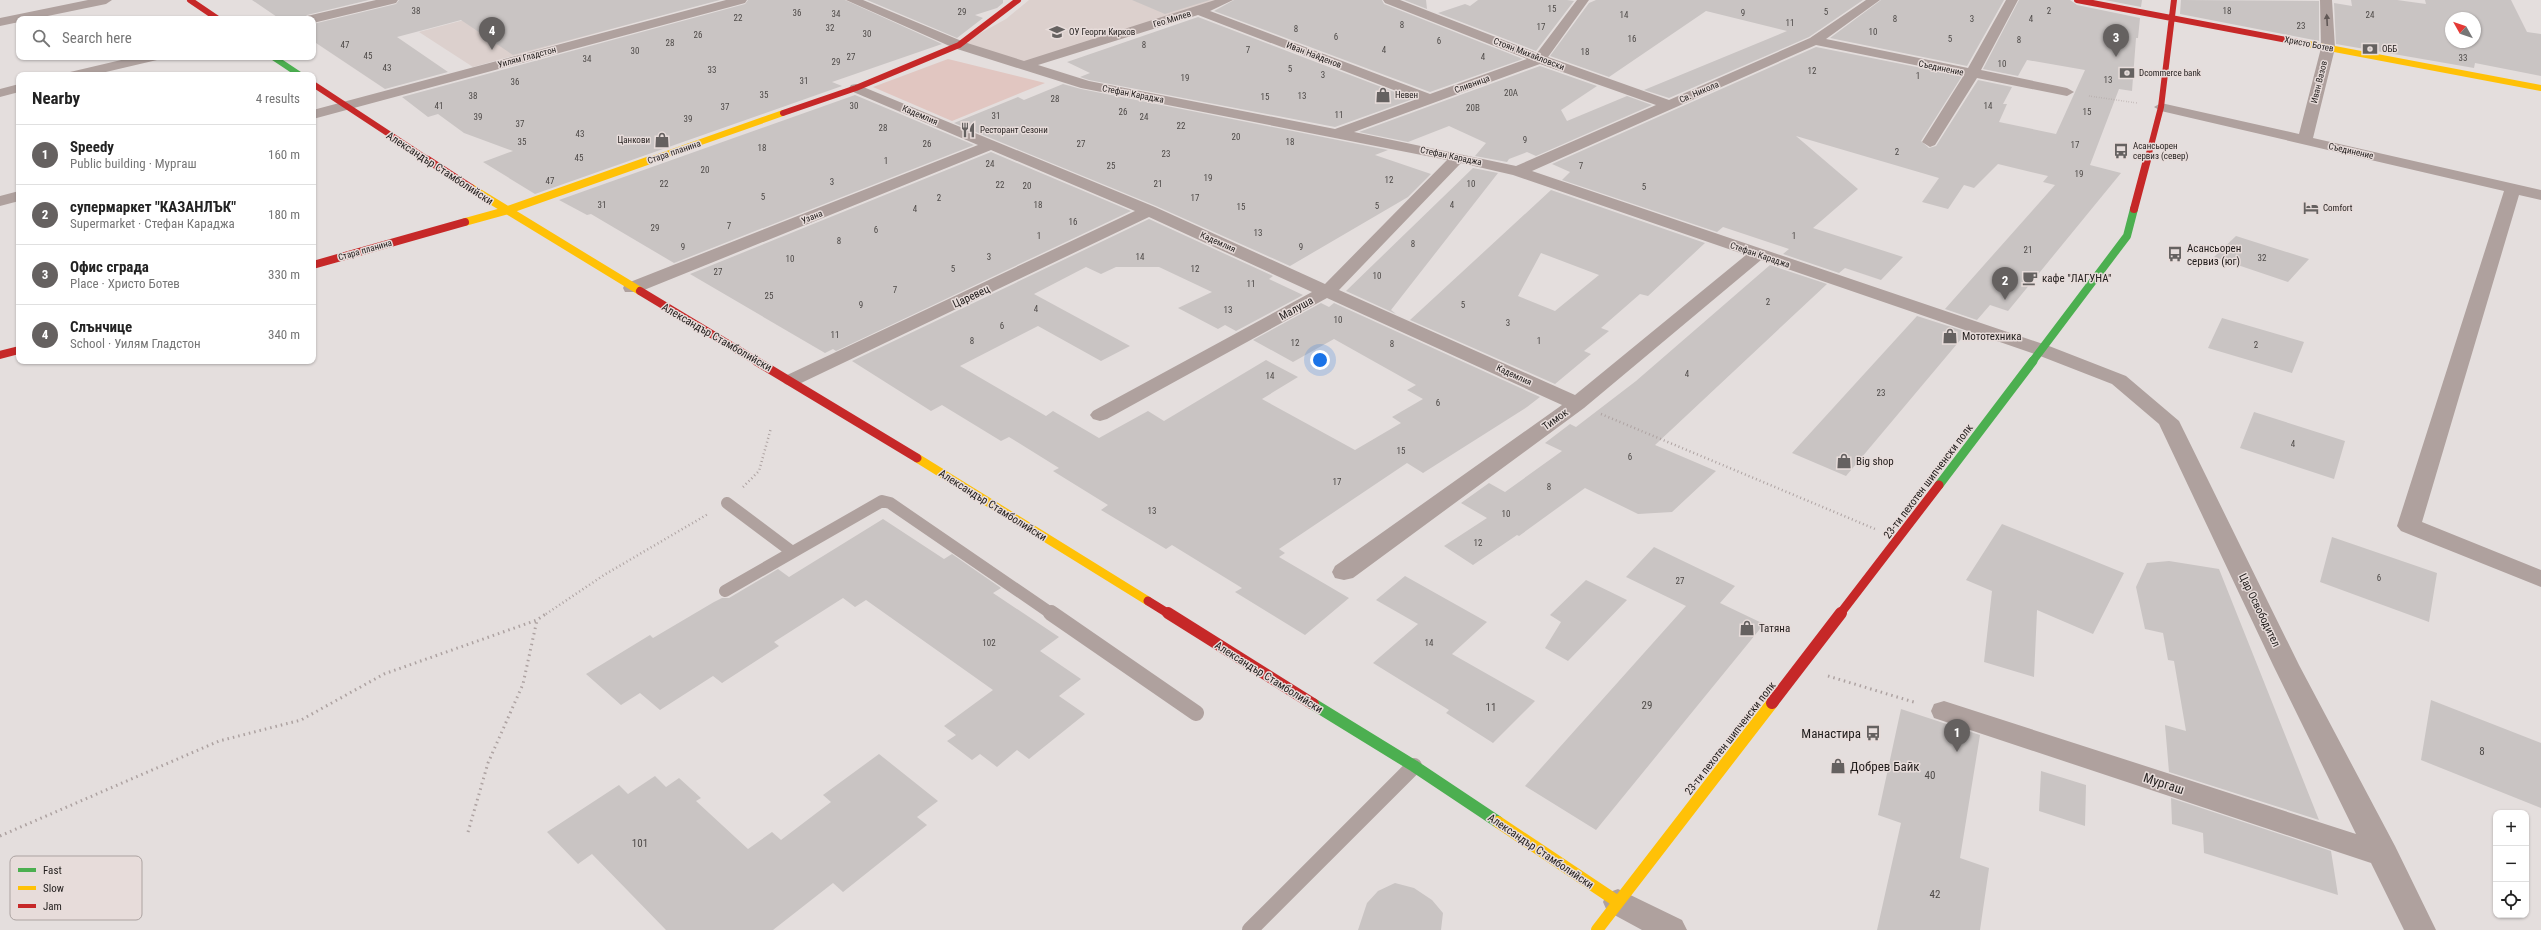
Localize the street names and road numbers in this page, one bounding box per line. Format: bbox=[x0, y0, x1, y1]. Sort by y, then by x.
street label: Гео Милев bbox=[1152, 8, 1193, 29]
street label: Христо Ботев bbox=[2284, 34, 2335, 54]
street label: Стоян Михайловски bbox=[1492, 36, 1566, 72]
street label: Иван Найденов bbox=[1285, 40, 1343, 70]
street label: Уилям Гладстон bbox=[497, 44, 557, 70]
street label: Съединение bbox=[1918, 58, 1964, 78]
street label: Иван Вазов bbox=[2309, 59, 2329, 104]
street label: Сливница bbox=[1453, 73, 1491, 95]
street label: Св. Никола bbox=[1678, 79, 1720, 105]
street label: Стефан Караджа bbox=[1101, 83, 1165, 105]
street label: Кадемлия bbox=[901, 103, 939, 127]
street label: Александър Стамболийски bbox=[384, 129, 496, 208]
street label: Стара планина bbox=[646, 138, 702, 166]
street label: Съединение bbox=[2328, 141, 2374, 161]
street label: Стефан Караджа bbox=[1419, 145, 1483, 167]
street label: Узана bbox=[800, 208, 824, 226]
street label: Кадемлия bbox=[1199, 230, 1237, 254]
street label: Стара планина bbox=[337, 238, 393, 262]
street label: Стефан Караджа bbox=[1729, 240, 1791, 270]
street label: Царевец bbox=[951, 282, 992, 311]
street label: Малуша bbox=[1277, 294, 1315, 323]
street label: Александър Стамболийски bbox=[659, 301, 774, 374]
street label: Кадемлия bbox=[1495, 362, 1533, 388]
street label: Тимок bbox=[1540, 405, 1571, 433]
street label: 23-ти пехотен шипченски полк bbox=[1881, 421, 1976, 541]
street label: Александър Стамболийски bbox=[936, 467, 1049, 544]
street label: Цар Освободител bbox=[2236, 571, 2283, 649]
street label: Александър Стамболийски bbox=[1212, 639, 1325, 716]
street label: 23-ти пехотен шипченски полк bbox=[1682, 679, 1779, 798]
street label: Мургаш bbox=[2142, 770, 2186, 797]
street label: Александър Стамболийски bbox=[1485, 811, 1596, 892]

